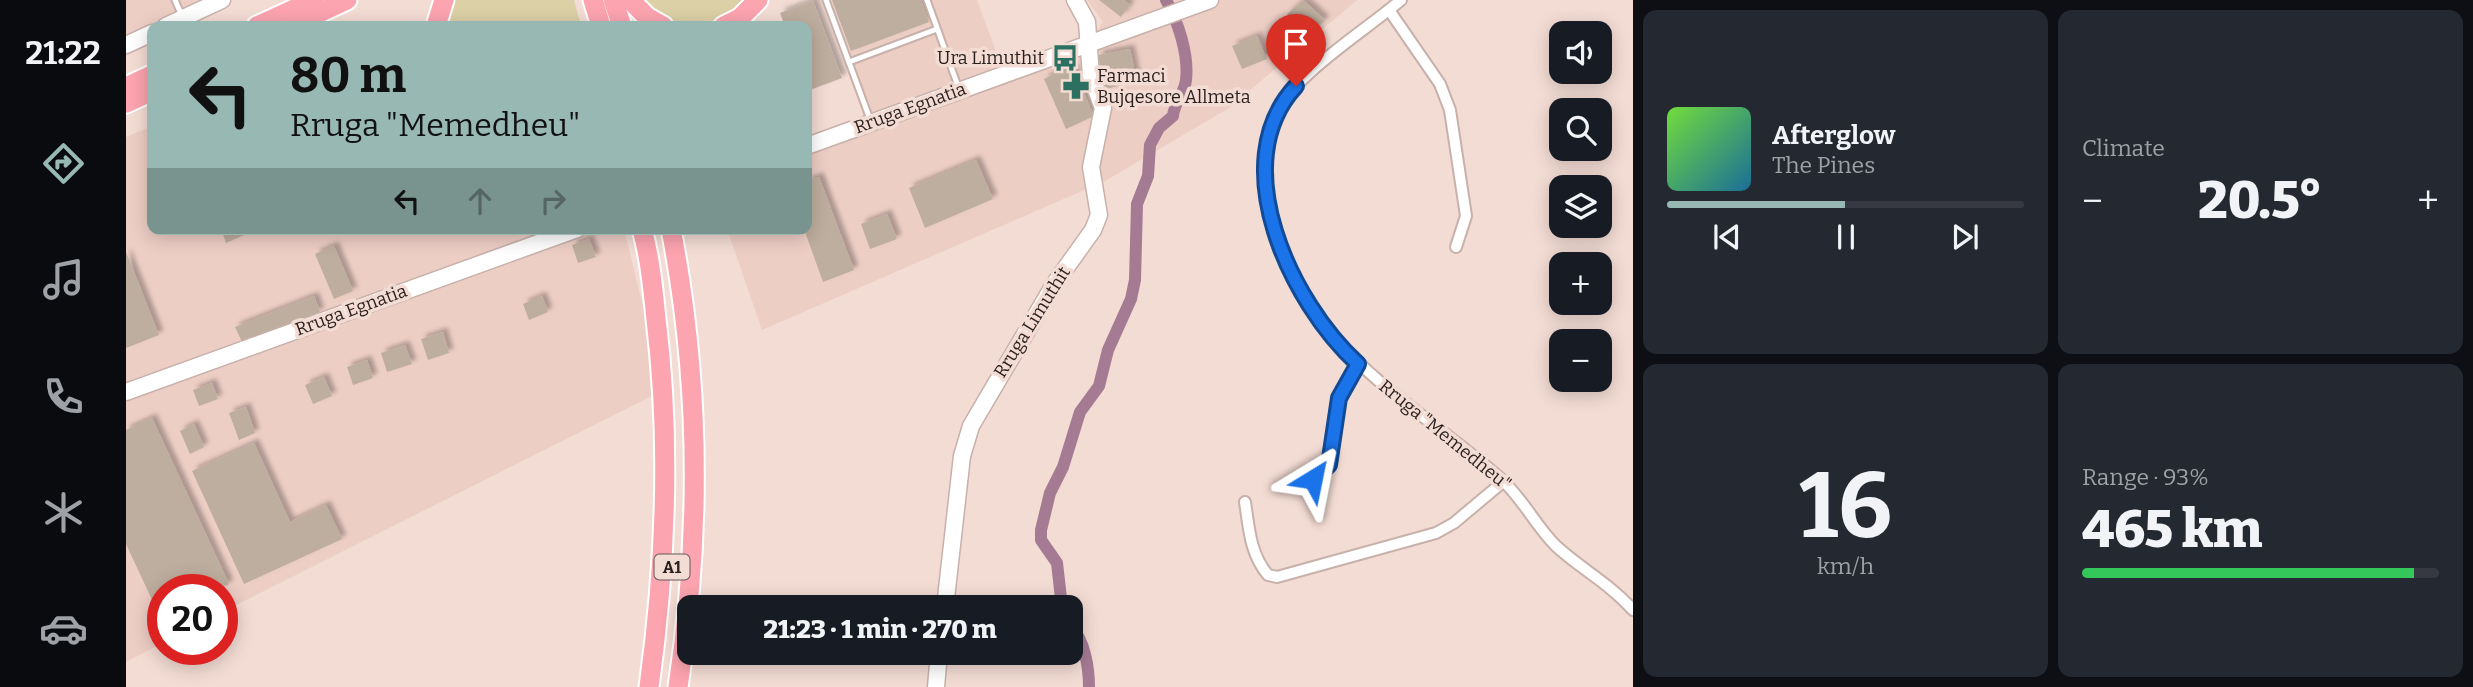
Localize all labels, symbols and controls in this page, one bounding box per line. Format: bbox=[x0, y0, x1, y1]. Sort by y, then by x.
pin bbox=[1266, 14, 1326, 86]
map controls bbox=[1549, 21, 1612, 392]
button: sound bbox=[1549, 21, 1612, 84]
icon: arrive bbox=[1277, 25, 1315, 63]
text: 21:22 bbox=[25, 34, 101, 72]
bus stop icon: Ura Limuthit bbox=[1050, 43, 1080, 73]
text: 80 m bbox=[290, 46, 406, 105]
place label: Ura Limuthit bbox=[937, 47, 1044, 69]
icon: left bbox=[175, 49, 266, 140]
place label: Farmaci Bujqesore Allmeta bbox=[1097, 65, 1251, 108]
pharmacy icon: Farmaci Bujqesore Allmeta bbox=[1061, 71, 1091, 101]
street label: Rruga Egnatia bbox=[851, 78, 969, 138]
button: search bbox=[1549, 98, 1612, 161]
text: Rruga "Memedheu" bbox=[290, 106, 580, 144]
text: Afterglow bbox=[1772, 120, 1895, 151]
text: Climate bbox=[2082, 134, 2165, 162]
icon: directions bbox=[39, 139, 88, 188]
text: The Pines bbox=[1772, 151, 1875, 179]
text: 20.5° bbox=[2198, 169, 2322, 232]
button: layers bbox=[1549, 175, 1612, 238]
text: − bbox=[2082, 178, 2103, 224]
text: + bbox=[2417, 178, 2439, 224]
icon: left bbox=[388, 182, 426, 220]
icon: ahead bbox=[461, 182, 499, 220]
icon: right bbox=[534, 182, 572, 220]
icon: previous bbox=[1708, 218, 1746, 256]
icon: pause bbox=[1827, 218, 1865, 256]
icon: next bbox=[1946, 218, 1984, 256]
button: + bbox=[1549, 252, 1612, 315]
icon: music bbox=[39, 255, 88, 304]
street label: Rruga Limuthit bbox=[989, 262, 1075, 382]
street label: Rruga Egnatia bbox=[292, 280, 410, 340]
button: − bbox=[1549, 329, 1612, 392]
icon: phone bbox=[39, 372, 88, 421]
street label: Rruga "Memedheu" bbox=[1375, 375, 1515, 495]
position arrow bbox=[1276, 442, 1350, 516]
text: 16 bbox=[1799, 452, 1892, 561]
text: Range · 93% bbox=[2082, 463, 2209, 491]
icon: climate bbox=[39, 488, 88, 537]
text: 465 km bbox=[2082, 498, 2263, 561]
text: km/h bbox=[1817, 552, 1874, 580]
road number: A1 bbox=[654, 554, 690, 580]
speed limit sign: 20 bbox=[147, 574, 238, 665]
icon: car bbox=[39, 604, 88, 653]
text: 21:23 · 1 min · 270 m bbox=[763, 614, 997, 645]

